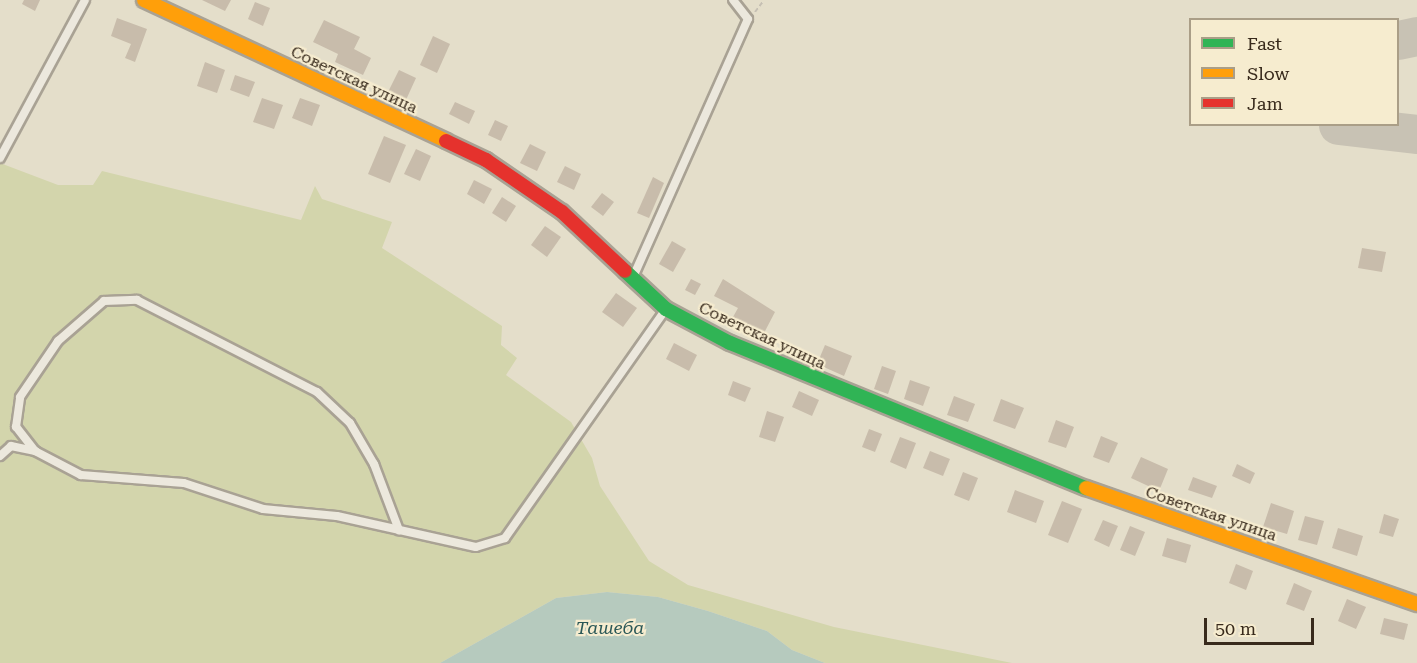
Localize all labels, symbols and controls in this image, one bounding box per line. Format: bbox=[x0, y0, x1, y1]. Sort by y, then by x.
legend bbox=[1189, 18, 1399, 126]
text: Fast bbox=[1247, 33, 1282, 54]
street label: Советская улица bbox=[288, 42, 420, 118]
text: Slow bbox=[1247, 63, 1289, 84]
text: Jam bbox=[1247, 93, 1283, 114]
street label: Советская улица bbox=[696, 298, 828, 374]
street label: Советская улица bbox=[1143, 483, 1279, 545]
scale bar bbox=[1207, 606, 1316, 644]
water label: Ташеба bbox=[576, 617, 644, 639]
text: 50 m bbox=[1215, 618, 1256, 639]

